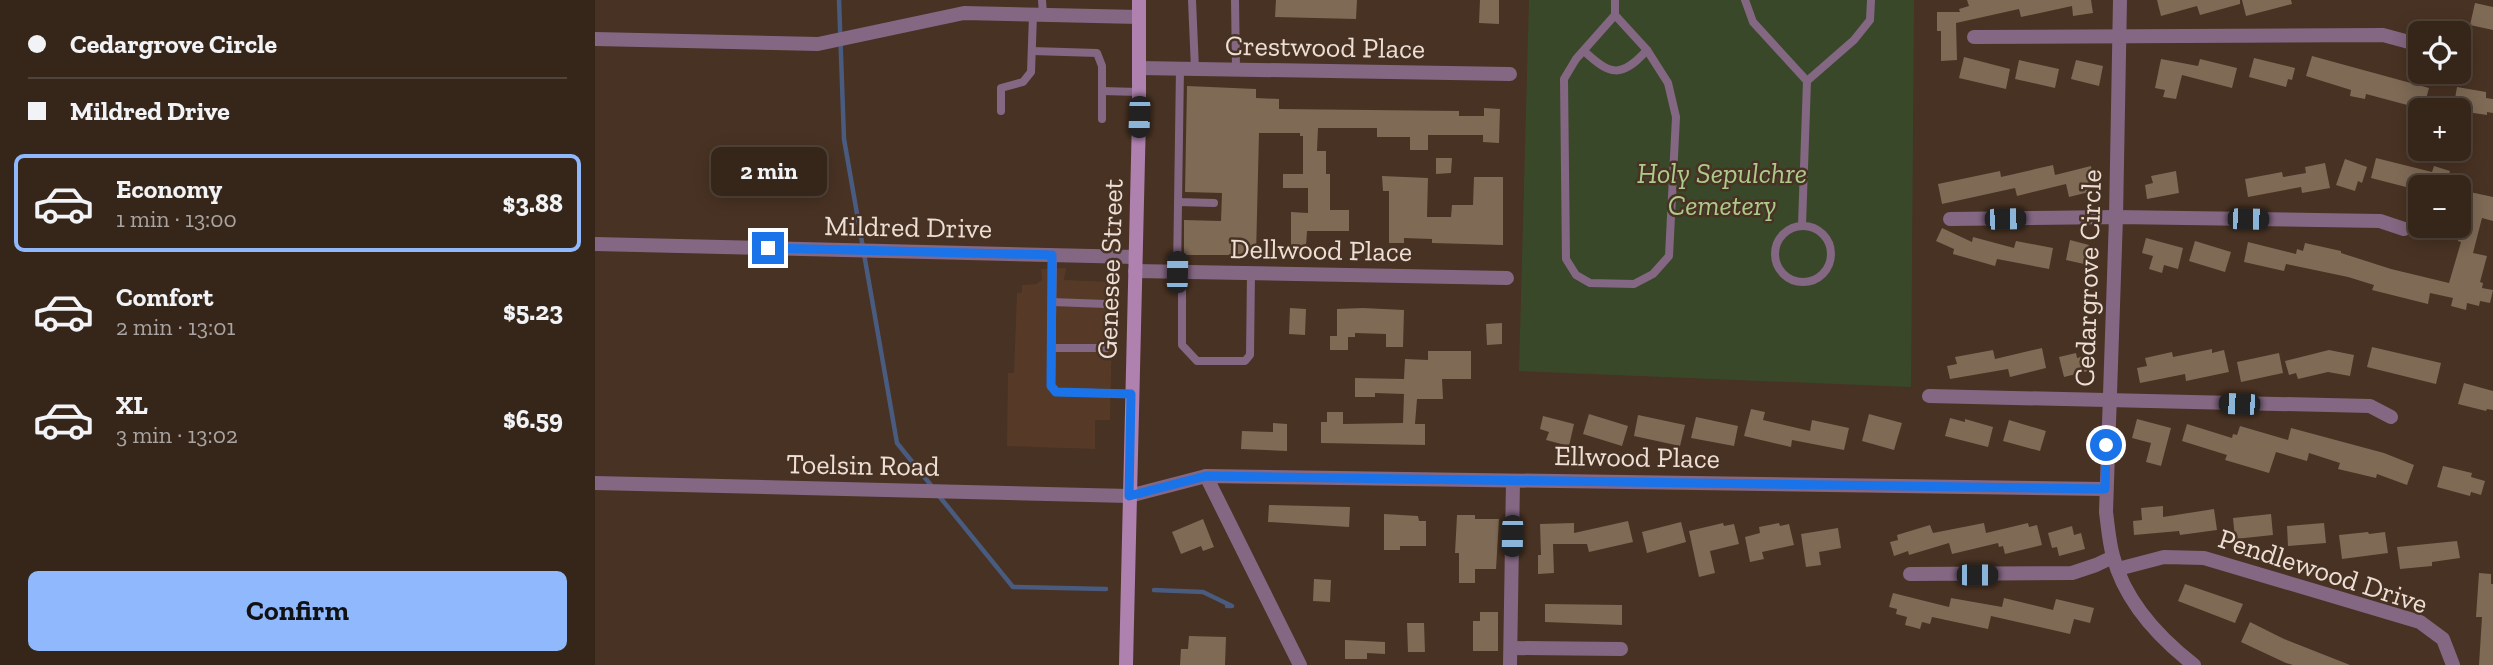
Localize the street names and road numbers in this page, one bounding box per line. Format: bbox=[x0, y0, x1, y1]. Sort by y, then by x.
street label: Crestwood Place bbox=[1225, 29, 1425, 65]
street label: Cedargrove Circle bbox=[2068, 169, 2108, 387]
street label: Genesee Street bbox=[1090, 178, 1130, 360]
street label: Mildred Drive bbox=[824, 209, 992, 245]
street label: Dellwood Place bbox=[1230, 232, 1412, 268]
street label: Ellwood Place bbox=[1554, 439, 1720, 475]
street label: Toelsin Road bbox=[786, 447, 940, 483]
street label: Pendlewood Drive bbox=[2214, 522, 2432, 620]

